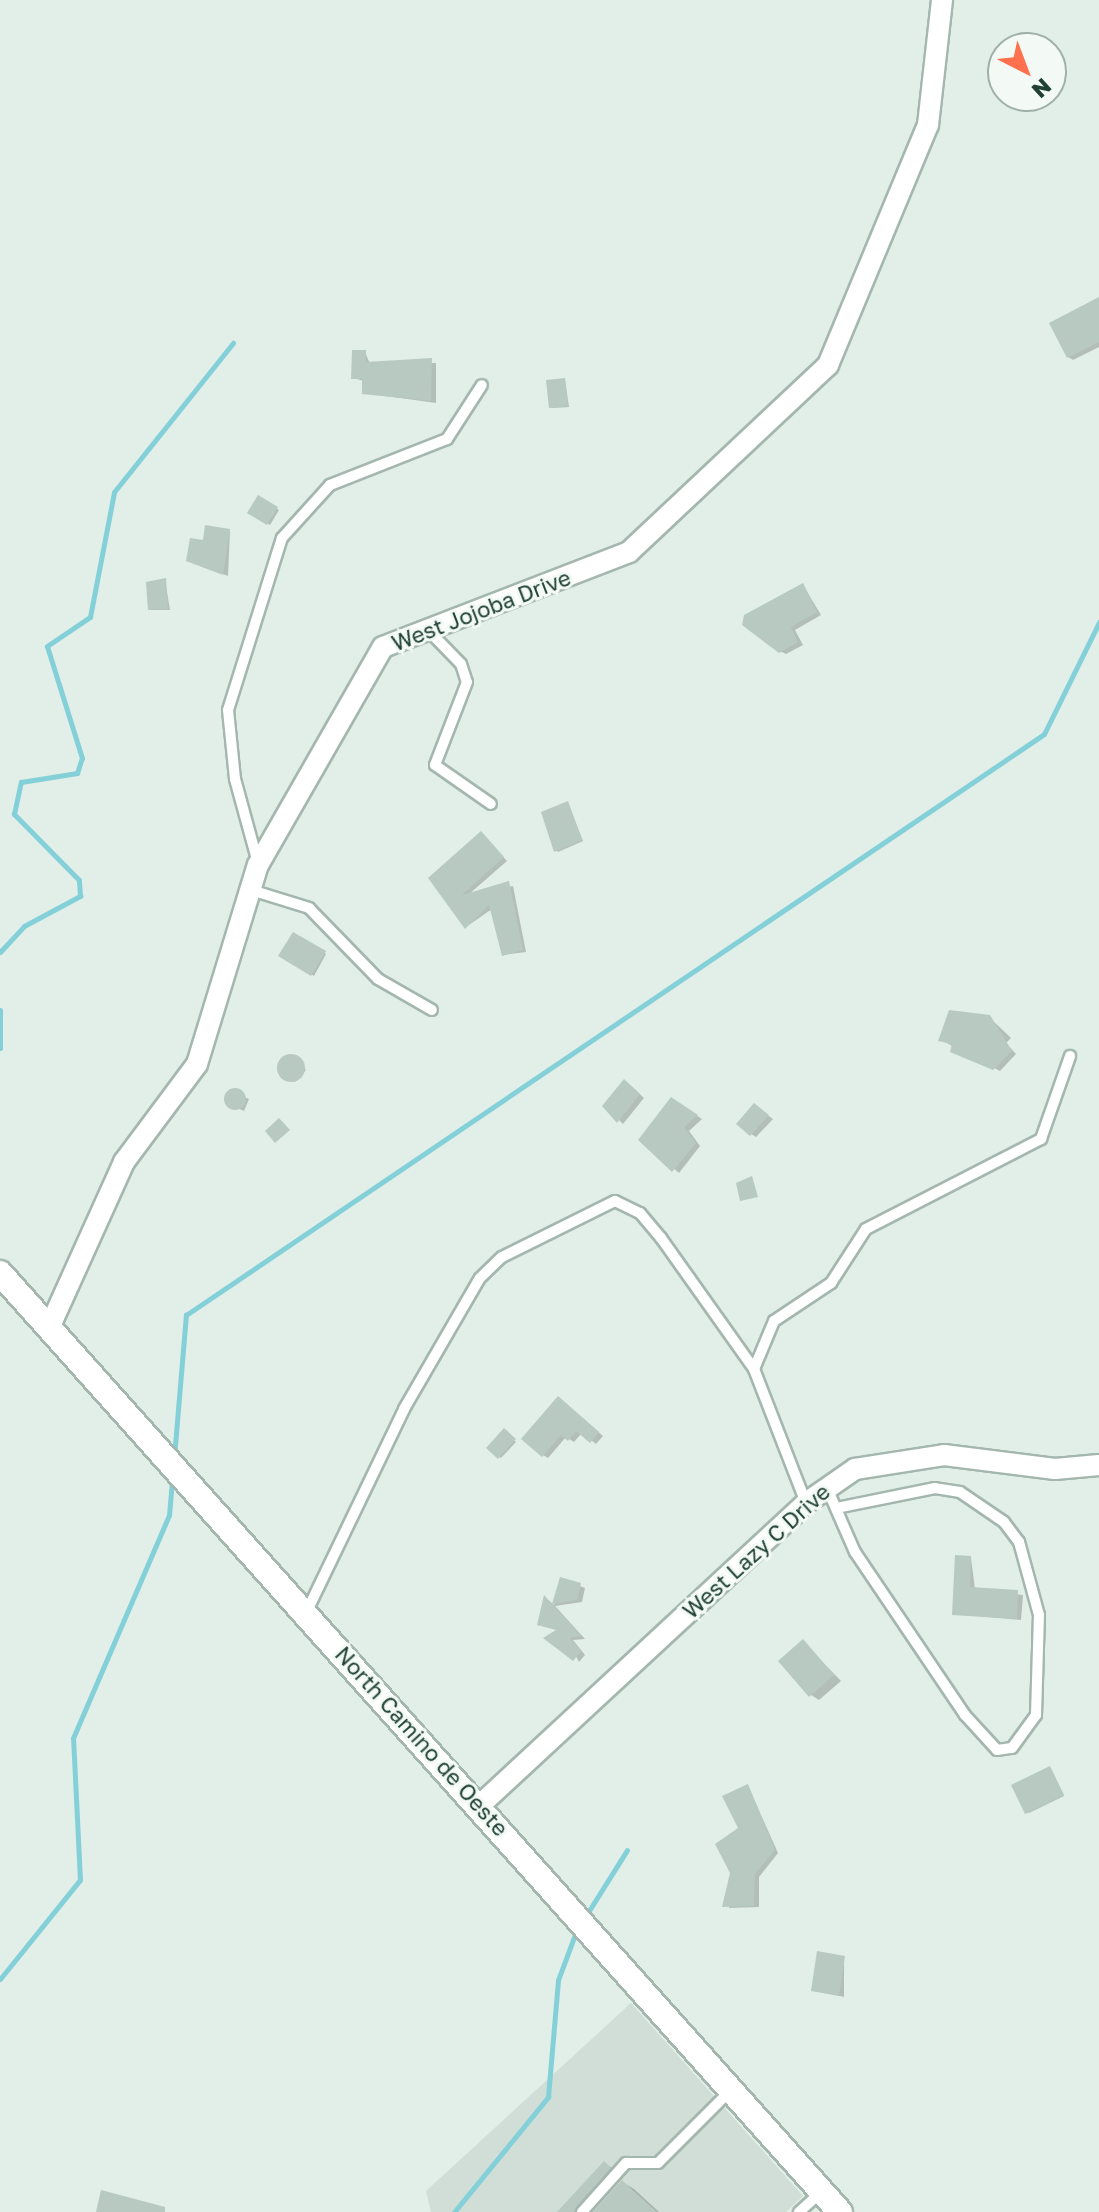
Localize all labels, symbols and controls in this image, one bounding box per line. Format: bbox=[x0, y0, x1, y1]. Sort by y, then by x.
north arrow bbox=[987, 32, 1067, 112]
text: N bbox=[1027, 73, 1057, 104]
street label: West Jojoba Drive bbox=[388, 564, 574, 656]
street label: West Lazy C Drive bbox=[677, 1478, 835, 1624]
street label: North Camino de Oeste bbox=[330, 1641, 514, 1841]

